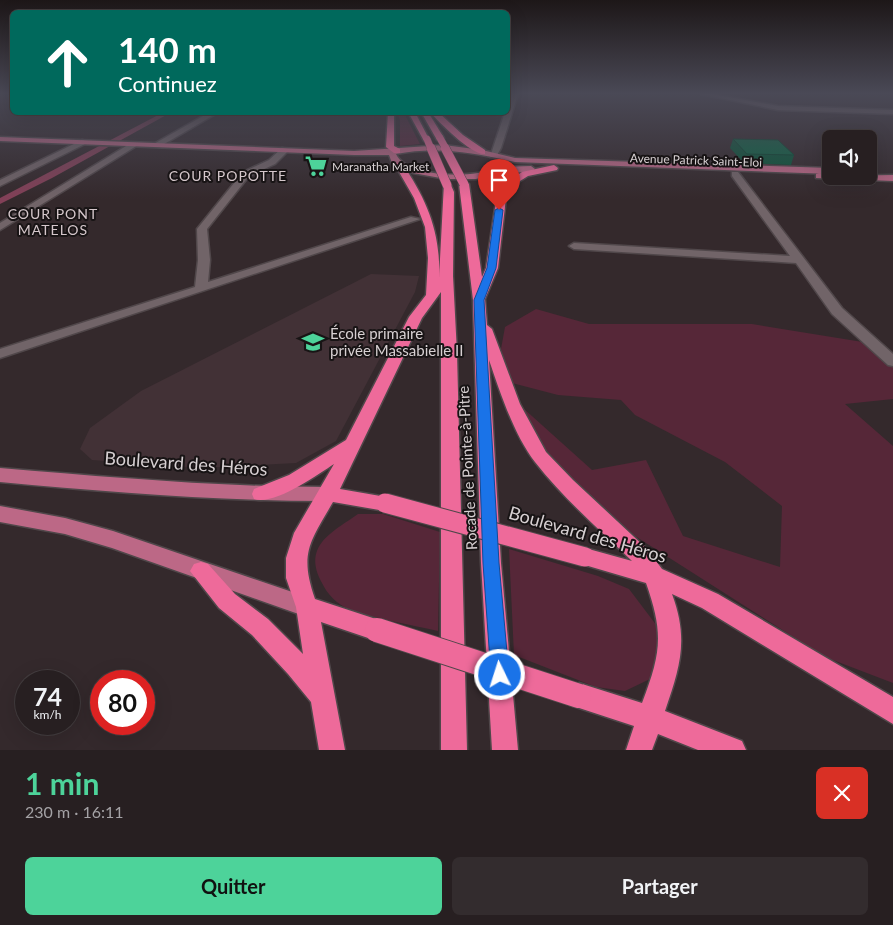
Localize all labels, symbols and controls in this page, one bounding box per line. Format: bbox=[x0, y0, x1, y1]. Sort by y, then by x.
text: 140 m bbox=[118, 28, 217, 70]
icon: ahead bbox=[35, 30, 100, 95]
text: Continuez bbox=[118, 70, 217, 97]
map controls bbox=[822, 130, 877, 185]
button: sound bbox=[822, 130, 877, 185]
street label: Avenue Patrick Saint-Eloi bbox=[630, 150, 762, 170]
supermarket icon: Maranatha Market bbox=[303, 153, 329, 179]
place label: Maranatha Market bbox=[332, 159, 430, 174]
pin bbox=[478, 159, 520, 210]
icon: arrive bbox=[485, 166, 513, 194]
district label: COUR POPOTTE bbox=[169, 167, 287, 184]
district label: COUR PONT MATELOS bbox=[8, 205, 98, 238]
place label: École primaire privée Massabielle II bbox=[330, 324, 463, 359]
school or university icon: École primaire privée Massabielle II bbox=[300, 329, 326, 355]
street label: Rocade de Pointe-à-Pitre bbox=[454, 385, 480, 550]
street label: Boulevard des Héros bbox=[104, 446, 268, 480]
street label: Boulevard des Héros bbox=[506, 501, 670, 567]
position arrow bbox=[473, 648, 525, 700]
speed limit sign: 80 bbox=[90, 670, 155, 735]
text: 74 bbox=[33, 681, 62, 711]
text: km/h bbox=[33, 707, 62, 722]
text: 1 min bbox=[25, 765, 99, 801]
button: close bbox=[816, 767, 868, 819]
text: 230 m · 16:11 bbox=[25, 802, 124, 821]
button: Quitter bbox=[25, 857, 442, 915]
button: Partager bbox=[452, 857, 868, 915]

